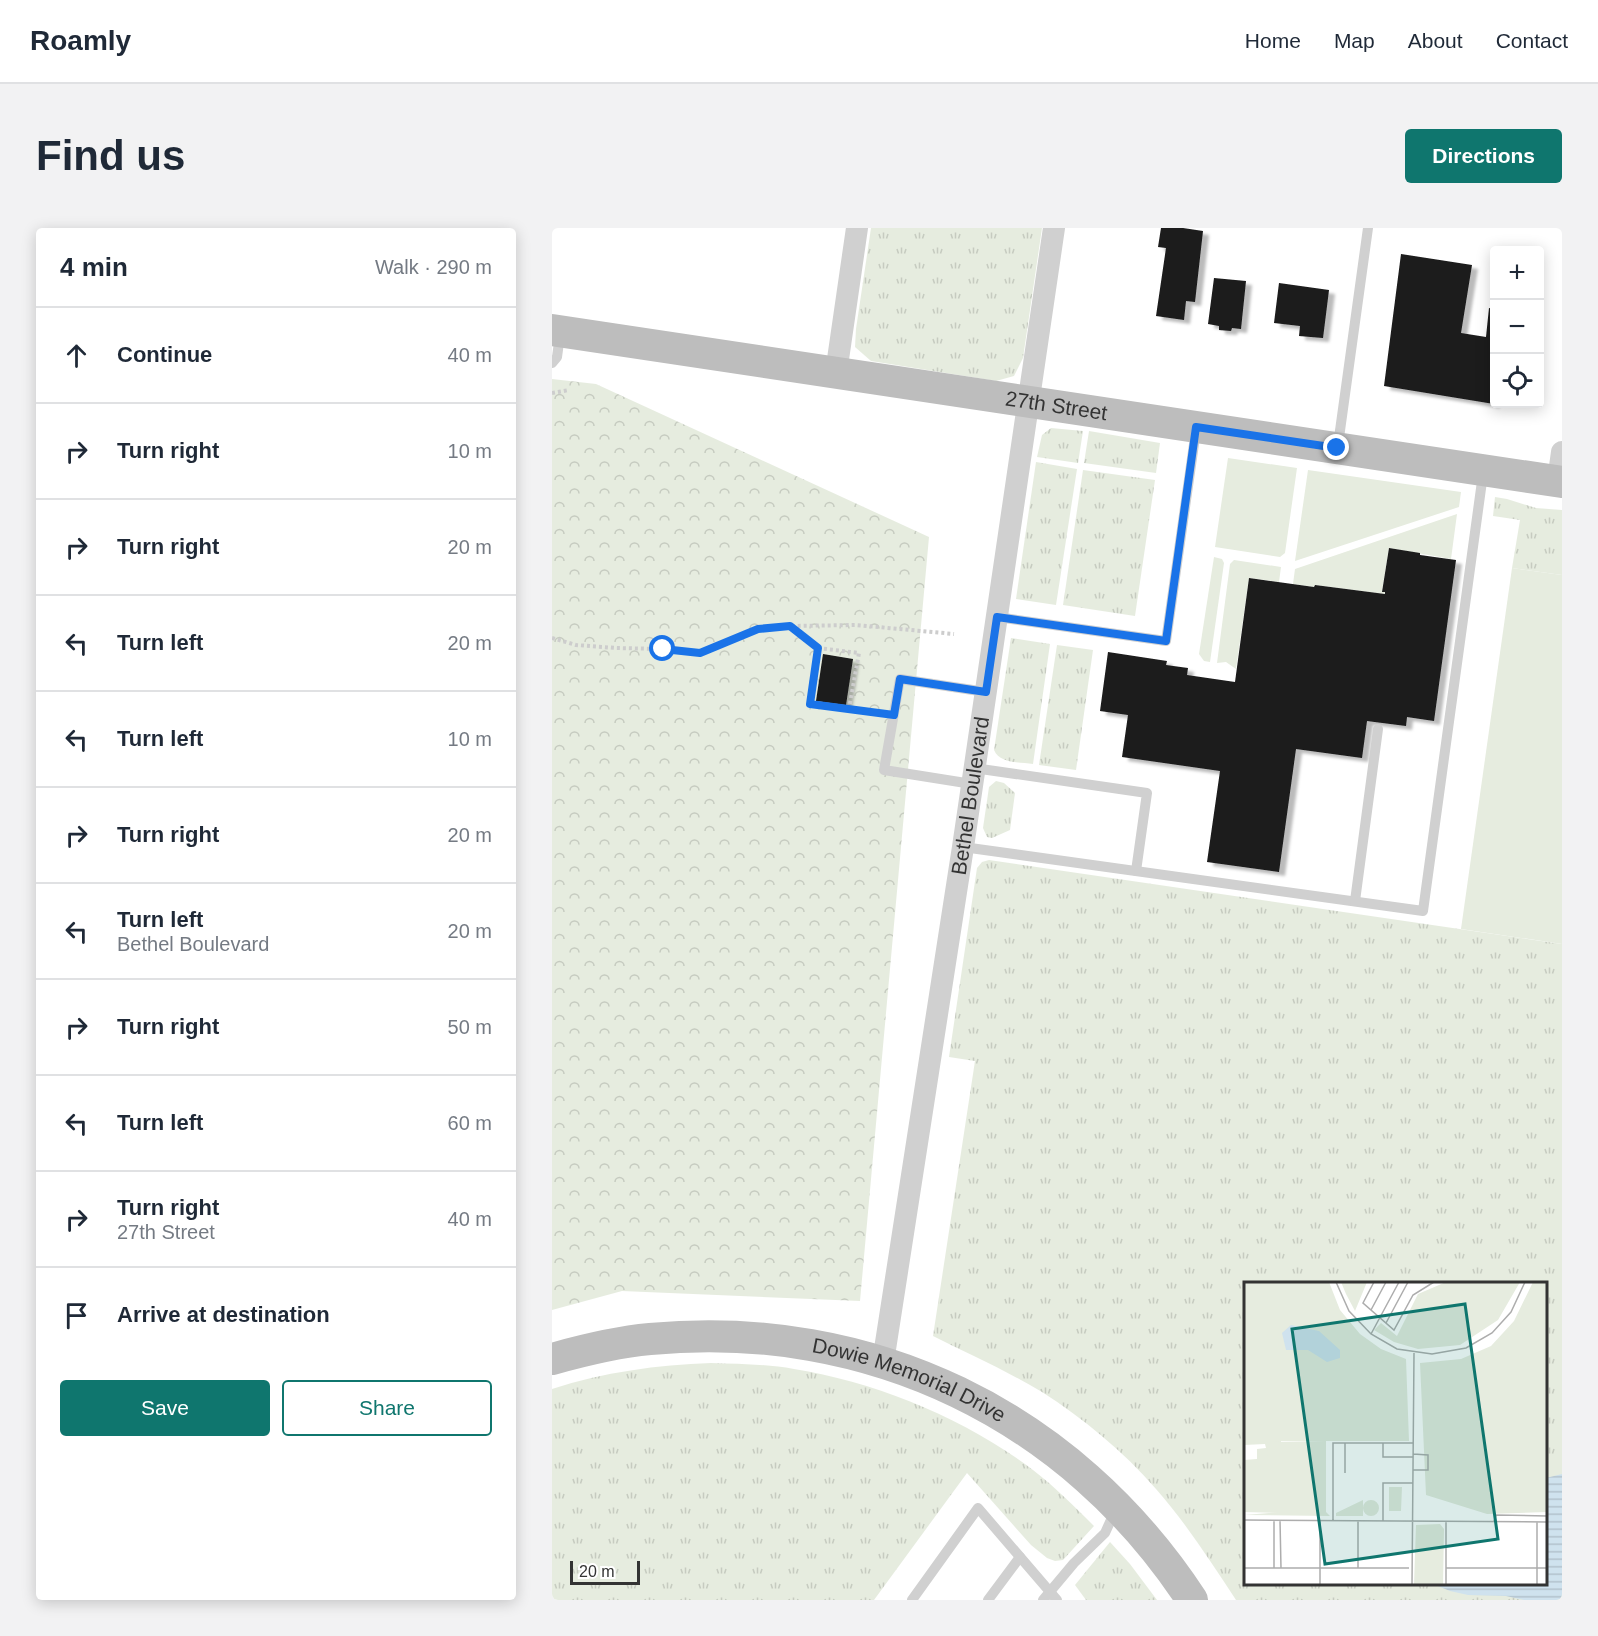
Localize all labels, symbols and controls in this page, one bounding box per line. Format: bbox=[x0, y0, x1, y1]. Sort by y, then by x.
text: Roamly bbox=[30, 25, 131, 56]
text: Home bbox=[1245, 29, 1301, 52]
text: Map bbox=[1334, 29, 1375, 52]
text: About bbox=[1408, 29, 1463, 52]
text: Contact bbox=[1496, 29, 1568, 52]
button: Directions bbox=[1405, 129, 1562, 183]
text: Find us bbox=[36, 132, 185, 179]
map controls bbox=[1490, 246, 1544, 408]
button: + bbox=[1490, 246, 1544, 300]
text: 4 min bbox=[60, 252, 128, 282]
text: Walk · 290 m bbox=[375, 256, 492, 278]
button: − bbox=[1490, 300, 1544, 354]
icon: ahead bbox=[60, 339, 93, 372]
text: Continue bbox=[117, 342, 212, 367]
text: 40 m bbox=[448, 344, 492, 366]
button: locate bbox=[1490, 354, 1544, 408]
street label: 27th Street bbox=[1004, 386, 1109, 424]
route end bbox=[1323, 434, 1349, 460]
icon: right bbox=[60, 435, 93, 468]
text: Turn right bbox=[117, 438, 219, 463]
text: 10 m bbox=[448, 440, 492, 462]
icon: right bbox=[60, 531, 93, 564]
text: Turn right bbox=[117, 534, 219, 559]
text: 20 m bbox=[448, 536, 492, 558]
icon: left bbox=[60, 627, 93, 660]
text: Turn left bbox=[117, 630, 203, 655]
text: 20 m bbox=[448, 632, 492, 654]
route start bbox=[649, 635, 675, 661]
street label: Bethel Boulevard bbox=[947, 715, 993, 877]
icon: left bbox=[60, 723, 93, 756]
text: Turn left bbox=[117, 726, 203, 751]
text: 10 m bbox=[448, 728, 492, 750]
icon: right bbox=[60, 819, 93, 852]
text: Turn right bbox=[117, 822, 219, 847]
text: 20 m bbox=[448, 824, 492, 846]
text: Turn left bbox=[117, 907, 203, 932]
icon: left bbox=[60, 915, 93, 948]
text: 20 m bbox=[448, 920, 492, 942]
text: Bethel Boulevard bbox=[117, 933, 269, 955]
icon: right bbox=[60, 1011, 93, 1044]
text: Turn right bbox=[117, 1014, 219, 1039]
text: 50 m bbox=[448, 1016, 492, 1038]
icon: left bbox=[60, 1107, 93, 1140]
text: Turn left bbox=[117, 1110, 203, 1135]
text: 60 m bbox=[448, 1112, 492, 1134]
text: Turn right bbox=[117, 1195, 219, 1220]
icon: right bbox=[60, 1203, 93, 1236]
text: 40 m bbox=[448, 1208, 492, 1230]
text: 27th Street bbox=[117, 1221, 215, 1243]
inset map bbox=[1244, 1282, 1547, 1585]
icon: arrive bbox=[60, 1299, 93, 1332]
text: Arrive at destination bbox=[117, 1302, 330, 1327]
street label: Dowie Memorial Drive bbox=[810, 1333, 1010, 1426]
button: Save bbox=[60, 1380, 270, 1436]
button: Share bbox=[282, 1380, 492, 1436]
scale bar bbox=[570, 1558, 640, 1586]
text: 20 m bbox=[579, 1563, 615, 1580]

